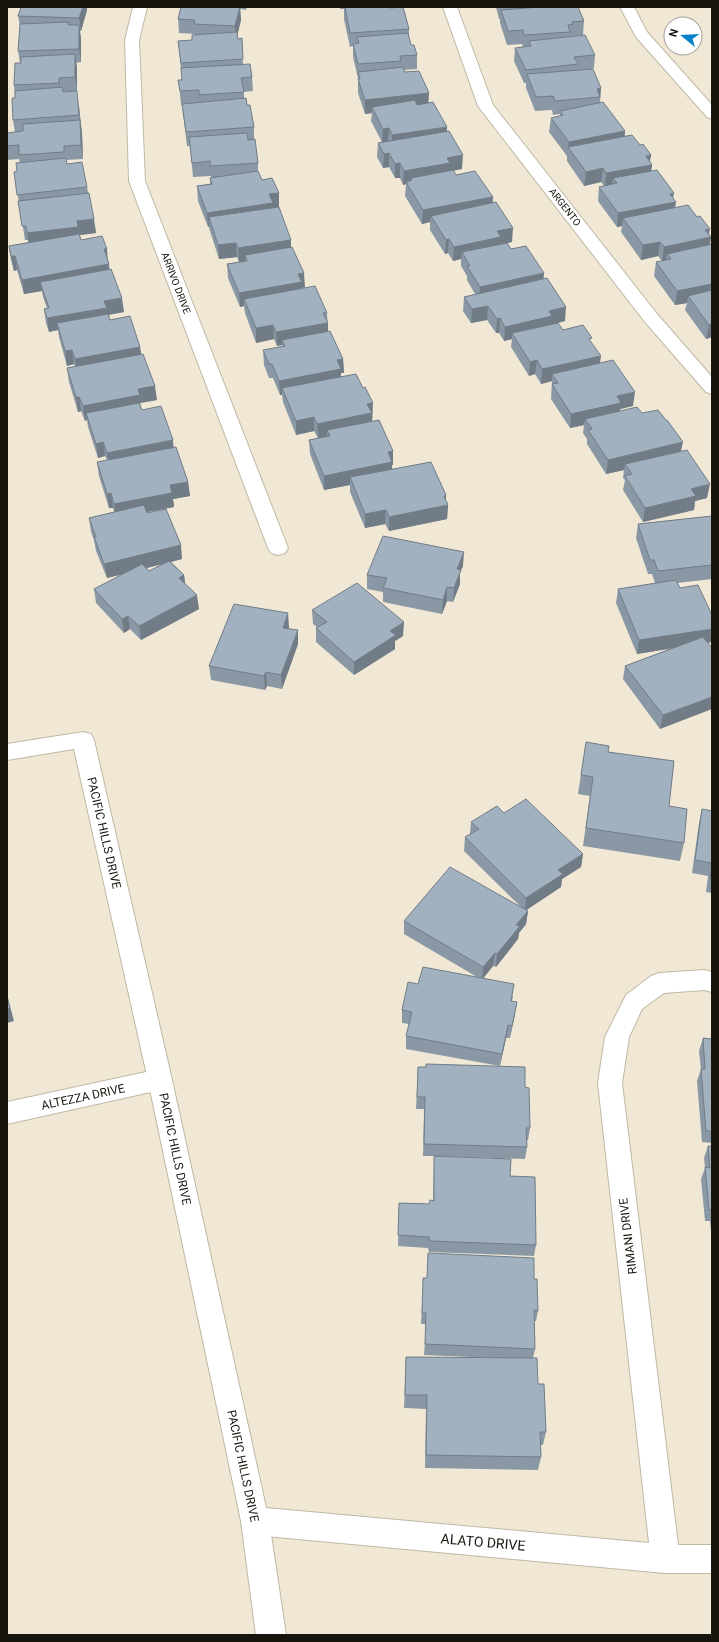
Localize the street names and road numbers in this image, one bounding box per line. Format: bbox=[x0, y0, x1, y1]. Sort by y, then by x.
street label: ARGENTO bbox=[547, 186, 583, 228]
street label: ARRIVO DRIVE bbox=[159, 251, 193, 315]
street label: PACIFIC HILLS DRIVE bbox=[84, 776, 124, 890]
street label: ALTEZZA DRIVE bbox=[40, 1081, 126, 1113]
street label: PACIFIC HILLS DRIVE bbox=[156, 1092, 194, 1206]
street label: RIMANI DRIVE bbox=[616, 1197, 640, 1275]
street label: PACIFIC HILLS DRIVE bbox=[224, 1409, 262, 1523]
street label: ALATO DRIVE bbox=[440, 1530, 526, 1554]

